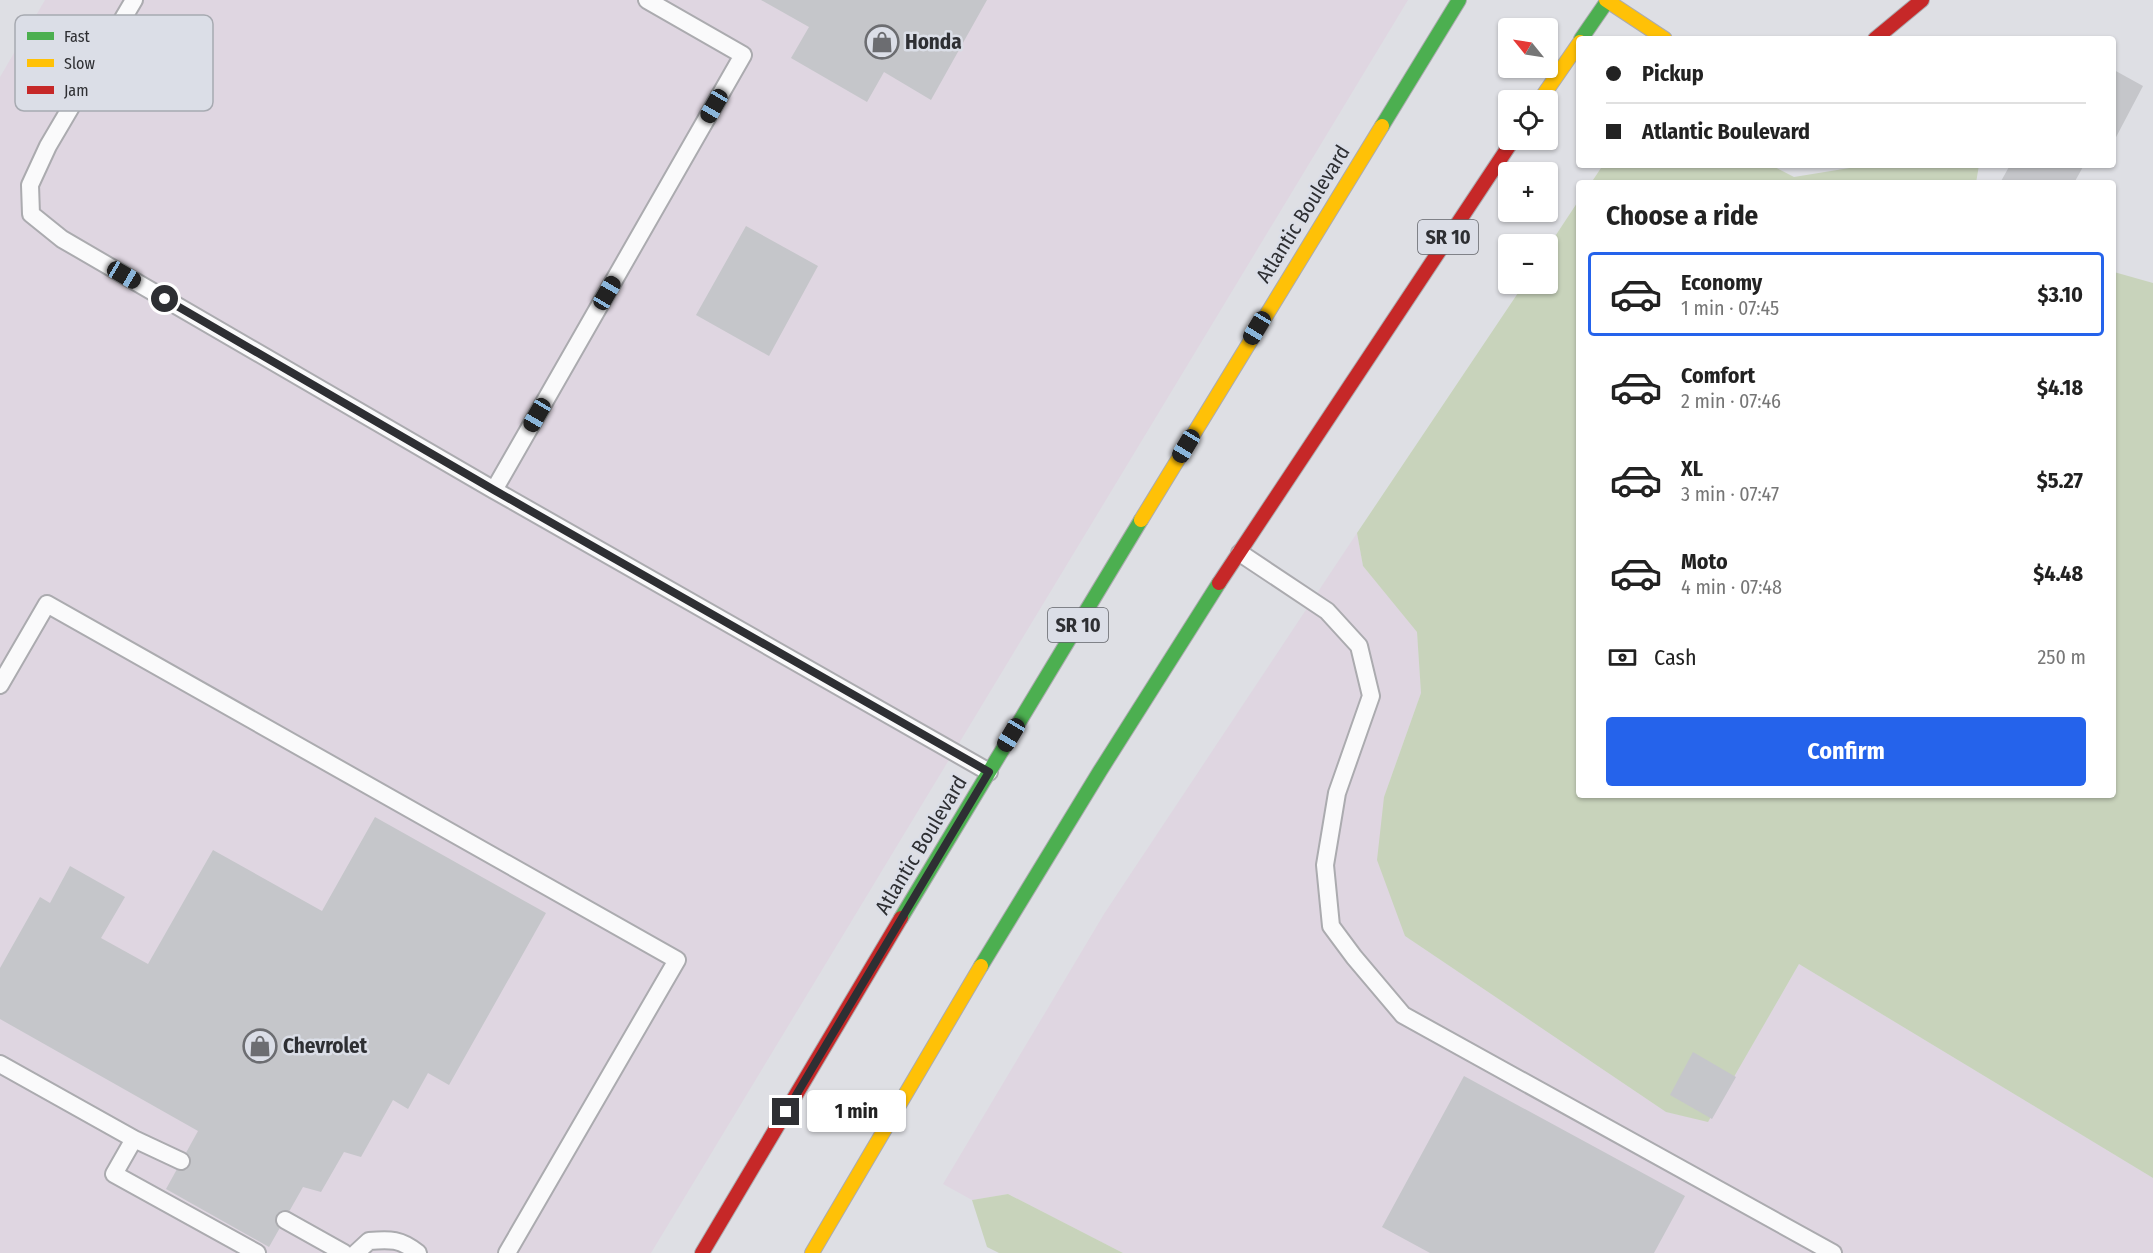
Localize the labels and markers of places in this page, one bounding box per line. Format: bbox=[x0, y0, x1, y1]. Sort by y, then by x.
shop icon: Honda bbox=[864, 24, 900, 60]
place label: Honda bbox=[905, 29, 962, 55]
shop icon: Chevrolet bbox=[242, 1028, 278, 1064]
place label: Chevrolet bbox=[283, 1033, 368, 1059]

